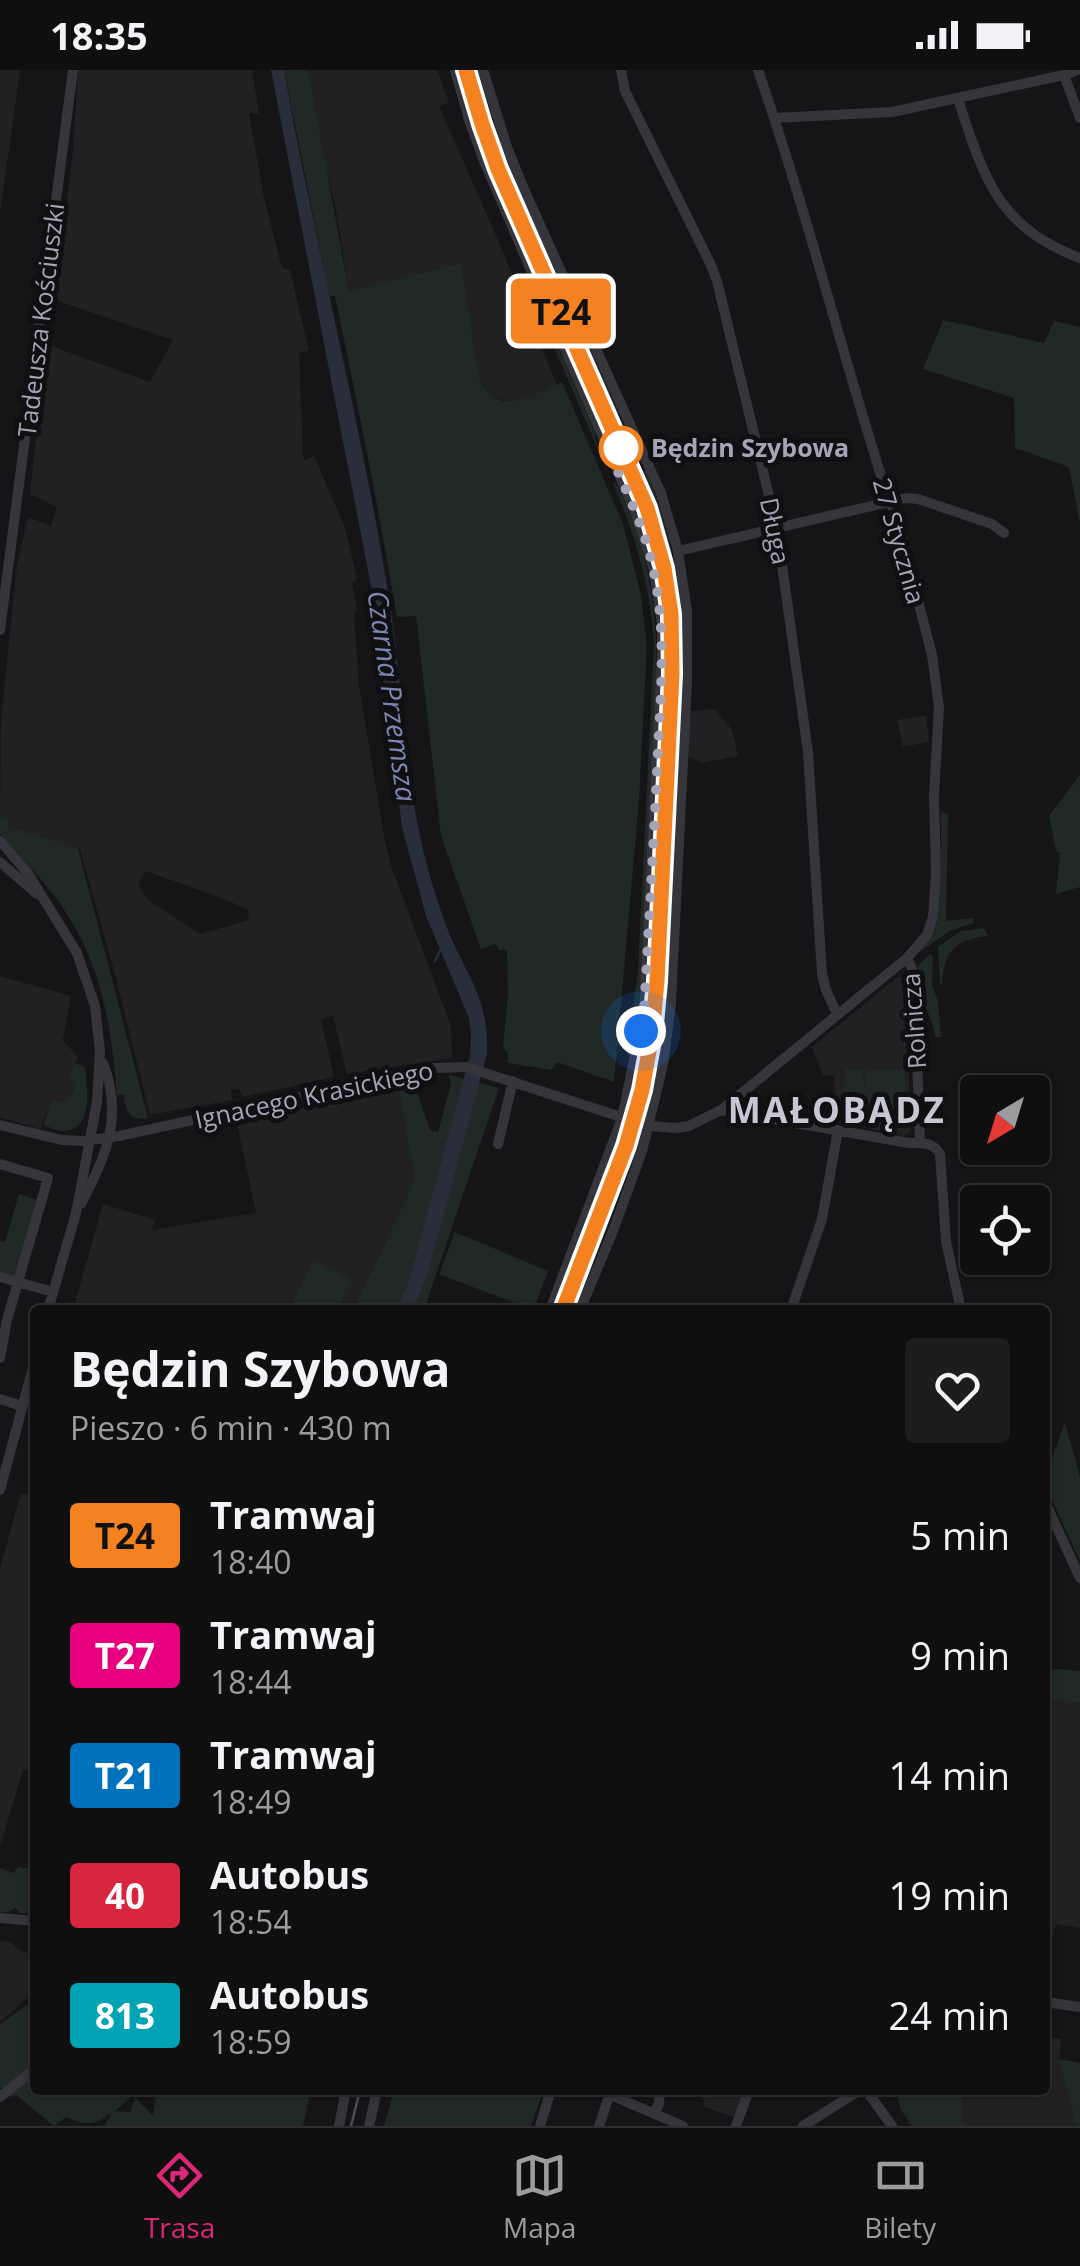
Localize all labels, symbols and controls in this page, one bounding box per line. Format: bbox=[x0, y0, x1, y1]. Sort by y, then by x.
text: 18:35 bbox=[50, 9, 148, 61]
street label: Tadeusza Kościuszki bbox=[9, 201, 71, 439]
line badge: T24 bbox=[504, 278, 618, 344]
text: T24 bbox=[531, 288, 591, 335]
marker: Będzin Szybowa bbox=[600, 427, 642, 469]
place label: Będzin Szybowa bbox=[651, 430, 849, 464]
street label: 27 Stycznia bbox=[866, 474, 934, 608]
street label: Długa bbox=[753, 495, 799, 567]
water label: Czarna Przemsza bbox=[359, 588, 427, 804]
street label: Rolnicza bbox=[893, 972, 933, 1070]
your location bbox=[616, 1006, 666, 1056]
street label: Ignacego Krasickiego bbox=[192, 1052, 436, 1136]
north arrow bbox=[960, 1075, 1050, 1165]
map controls bbox=[960, 1075, 1050, 1275]
district label: MAŁOBĄDZ bbox=[728, 1086, 946, 1133]
button: locate bbox=[960, 1185, 1050, 1275]
text: Będzin Szybowa bbox=[70, 1336, 450, 1401]
button: heart bbox=[905, 1338, 1010, 1443]
text: Pieszo · 6 min · 430 m bbox=[70, 1406, 392, 1449]
text: Tramwaj bbox=[210, 1488, 377, 1540]
text: 5 min bbox=[910, 1509, 1010, 1561]
text: T24 bbox=[95, 1512, 155, 1559]
text: 18:40 bbox=[210, 1540, 292, 1583]
text: Tramwaj bbox=[210, 1608, 377, 1660]
text: 9 min bbox=[910, 1629, 1010, 1681]
text: T27 bbox=[95, 1632, 155, 1679]
text: 18:44 bbox=[210, 1660, 292, 1703]
text: Tramwaj bbox=[210, 1728, 377, 1780]
text: 14 min bbox=[889, 1749, 1010, 1801]
text: T21 bbox=[95, 1752, 155, 1799]
text: 18:49 bbox=[210, 1780, 292, 1823]
text: Autobus bbox=[210, 1848, 369, 1900]
text: 19 min bbox=[889, 1869, 1010, 1921]
text: 40 bbox=[105, 1872, 145, 1919]
text: 18:54 bbox=[210, 1900, 292, 1943]
text: Autobus bbox=[210, 1968, 369, 2020]
text: 24 min bbox=[889, 1989, 1010, 2041]
text: 813 bbox=[95, 1992, 155, 2039]
text: 18:59 bbox=[210, 2020, 292, 2063]
tab: Trasa bbox=[144, 2148, 215, 2246]
tab: Mapa bbox=[503, 2148, 576, 2246]
tab: Bilety bbox=[864, 2148, 936, 2246]

